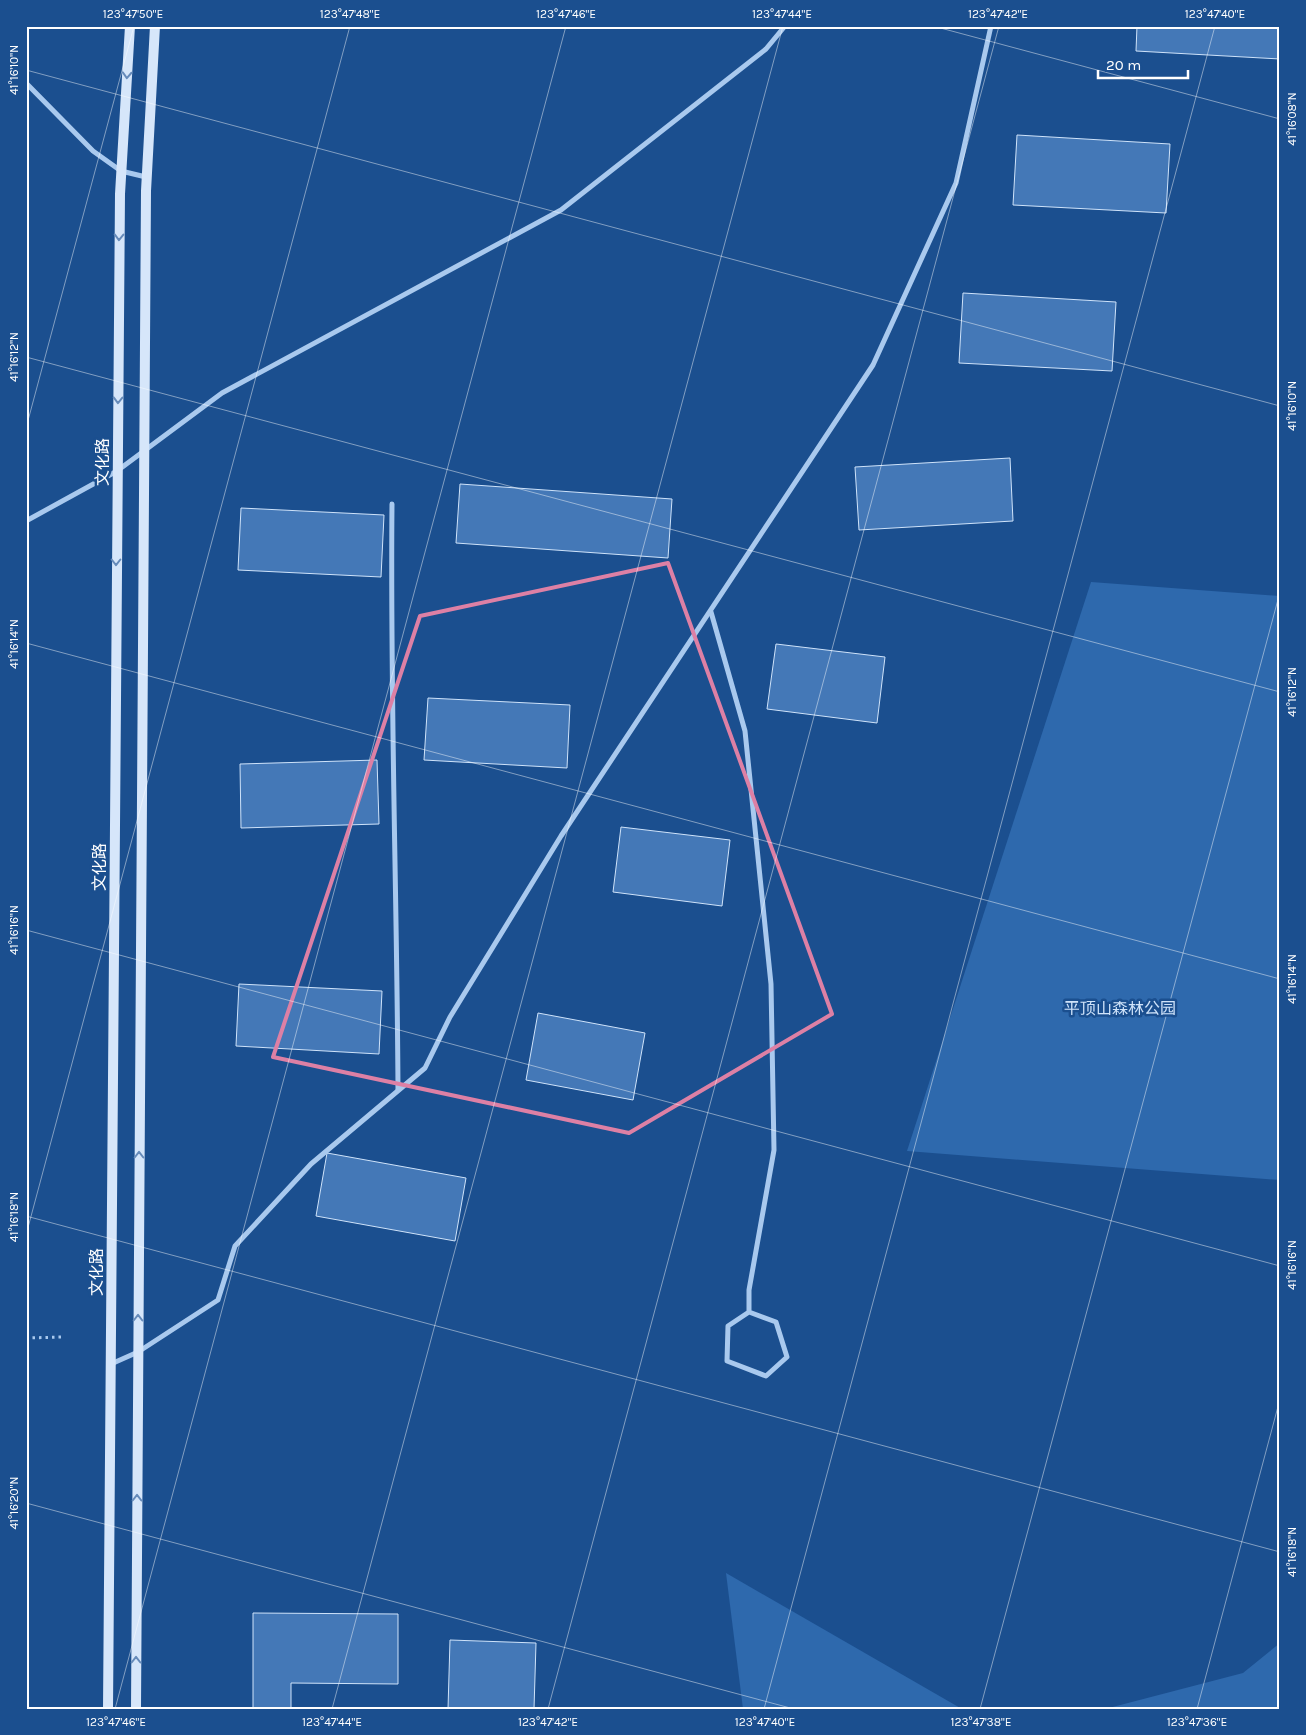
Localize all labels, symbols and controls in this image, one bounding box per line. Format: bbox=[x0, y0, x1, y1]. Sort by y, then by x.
text: 123°47'50"E bbox=[103, 7, 163, 21]
text: 123°47'48"E bbox=[320, 7, 380, 21]
text: 123°47'46"E bbox=[536, 7, 596, 21]
text: 123°47'44"E bbox=[752, 7, 812, 21]
text: 123°47'42"E bbox=[968, 7, 1028, 21]
text: 123°47'40"E bbox=[1185, 7, 1245, 21]
text: 41°16'10"N bbox=[7, 45, 21, 95]
scale bar bbox=[1098, 48, 1188, 80]
text: 20 m bbox=[1106, 56, 1141, 74]
one-way arrow bbox=[121, 71, 132, 79]
text: 41°16'08"N bbox=[1285, 92, 1299, 146]
one-way arrow bbox=[114, 234, 124, 241]
text: 41°16'12"N bbox=[7, 332, 21, 382]
text: 41°16'10"N bbox=[1285, 381, 1299, 431]
one-way arrow bbox=[113, 396, 123, 404]
street label: 文化路 bbox=[93, 438, 112, 486]
one-way arrow bbox=[111, 558, 122, 566]
text: 41°16'14"N bbox=[7, 619, 21, 669]
text: 41°16'12"N bbox=[1285, 667, 1299, 717]
street label: 文化路 bbox=[90, 843, 109, 891]
text: 41°16'16"N bbox=[7, 905, 21, 955]
text: 41°16'14"N bbox=[1285, 954, 1299, 1004]
park label: 平顶山森林公园 bbox=[1064, 999, 1176, 1018]
one-way arrow bbox=[134, 1151, 144, 1158]
text: 41°16'18"N bbox=[7, 1192, 21, 1242]
text: 41°16'16"N bbox=[1285, 1240, 1299, 1290]
street label: 文化路 bbox=[87, 1248, 106, 1296]
one-way arrow bbox=[133, 1313, 143, 1321]
text: 41°16'20"N bbox=[7, 1476, 21, 1530]
one-way arrow bbox=[132, 1493, 142, 1501]
text: 41°16'18"N bbox=[1285, 1527, 1299, 1577]
one-way arrow bbox=[131, 1656, 141, 1664]
text: 123°47'46"E bbox=[86, 1715, 146, 1729]
text: 123°47'44"E bbox=[302, 1715, 362, 1729]
text: 123°47'42"E bbox=[518, 1715, 578, 1729]
text: 123°47'40"E bbox=[735, 1715, 795, 1729]
text: 123°47'38"E bbox=[951, 1715, 1011, 1729]
text: 123°47'36"E bbox=[1167, 1715, 1227, 1729]

